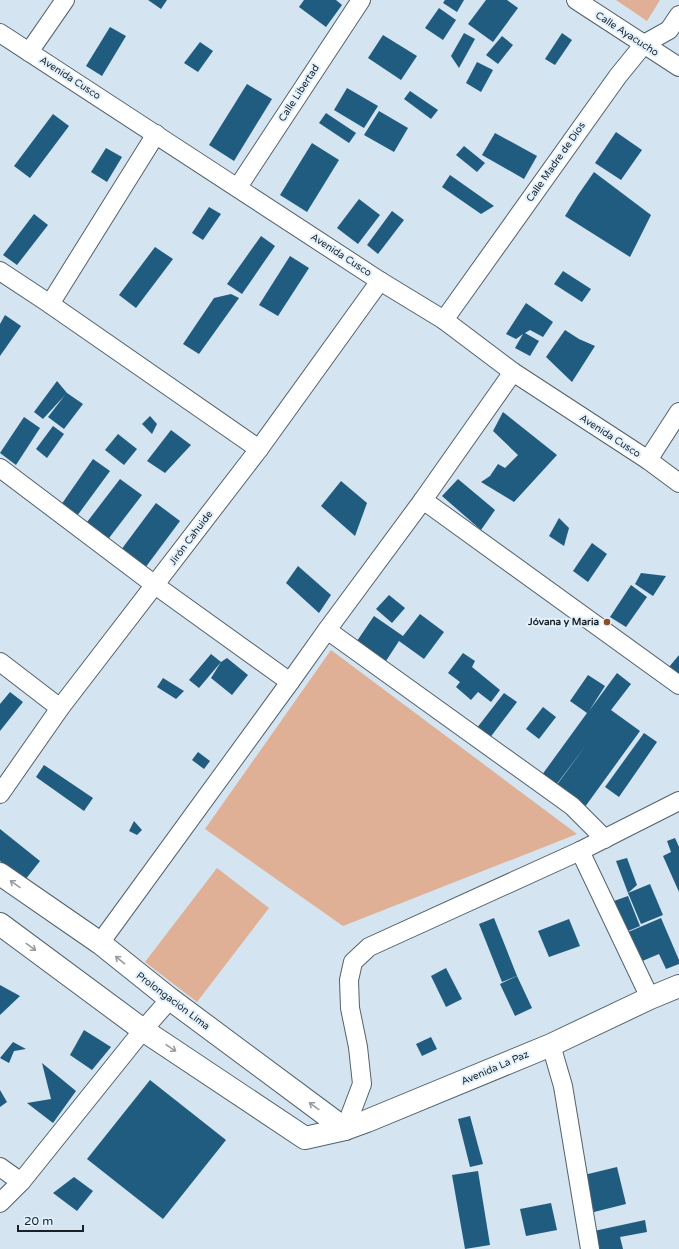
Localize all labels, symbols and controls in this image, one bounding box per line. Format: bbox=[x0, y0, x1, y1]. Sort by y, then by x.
street label: Calle Ayacucho bbox=[593, 9, 661, 59]
street label: Avenida Cusco bbox=[37, 54, 103, 102]
street label: Calle Libertad bbox=[276, 62, 322, 124]
street label: Calle Madre de Dios bbox=[524, 120, 588, 204]
street label: Avenida Cusco bbox=[308, 231, 374, 279]
street label: Avenida Cusco bbox=[577, 412, 643, 460]
street label: Jirón Cahuide bbox=[167, 508, 215, 567]
place label: Jóvana y Maria bbox=[527, 616, 599, 628]
marker: Jóvana y Maria bbox=[602, 617, 612, 627]
one-way arrow bbox=[10, 880, 21, 888]
one-way arrow bbox=[26, 943, 37, 951]
one-way arrow bbox=[115, 956, 126, 964]
street label: Prolongación Lima bbox=[134, 970, 212, 1032]
one-way arrow bbox=[165, 1044, 176, 1052]
street label: Avenida La Paz bbox=[459, 1048, 531, 1088]
one-way arrow bbox=[308, 1101, 319, 1110]
scale bar bbox=[18, 1207, 83, 1233]
text: 20 m bbox=[24, 1214, 53, 1228]

